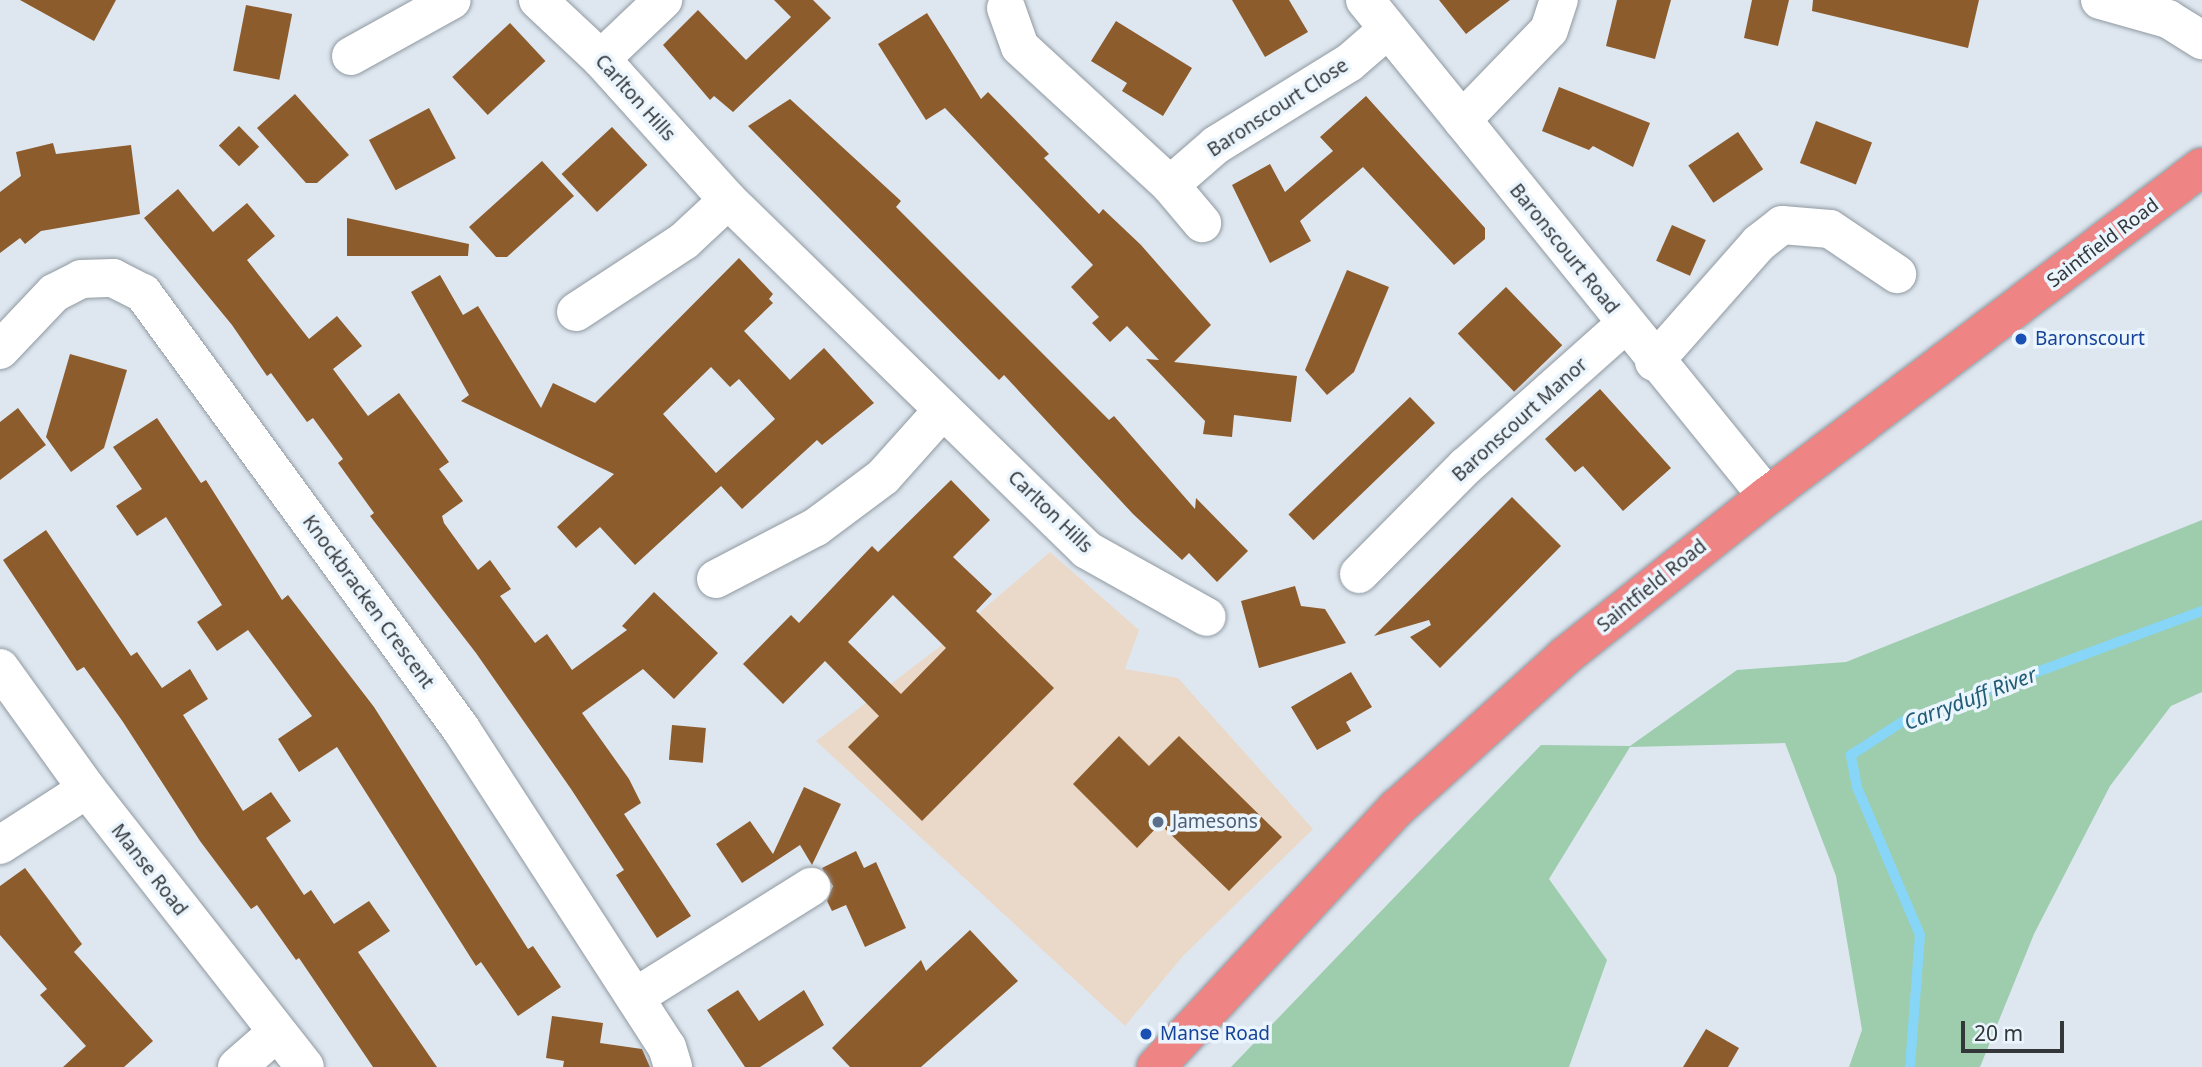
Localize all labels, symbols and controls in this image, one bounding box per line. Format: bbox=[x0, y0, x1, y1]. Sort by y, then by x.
street label: Carlton Hills bbox=[590, 50, 680, 146]
street label: Baronscourt Close bbox=[1203, 54, 1353, 162]
street label: Baronscourt Road bbox=[1505, 179, 1623, 319]
street label: Saintfield Road bbox=[2043, 194, 2163, 292]
place label: Baronscourt bbox=[2035, 328, 2145, 350]
marker: Baronscourt bbox=[2013, 331, 2029, 347]
street label: Baronscourt Manor bbox=[1448, 353, 1592, 487]
street label: Carlton Hills bbox=[1003, 466, 1097, 558]
street label: Knockbracken Crescent bbox=[298, 511, 438, 693]
street label: Saintfield Road bbox=[1593, 535, 1711, 637]
water label: Carryduff River bbox=[1900, 661, 2040, 735]
place label: Jamesons bbox=[1172, 811, 1258, 833]
marker: Jamesons bbox=[1150, 814, 1166, 830]
street label: Manse Road bbox=[106, 820, 192, 920]
scale bar bbox=[1964, 1007, 2067, 1052]
text: 20 m bbox=[1974, 1019, 2023, 1047]
place label: Manse Road bbox=[1160, 1023, 1270, 1045]
marker: Manse Road bbox=[1138, 1026, 1154, 1042]

